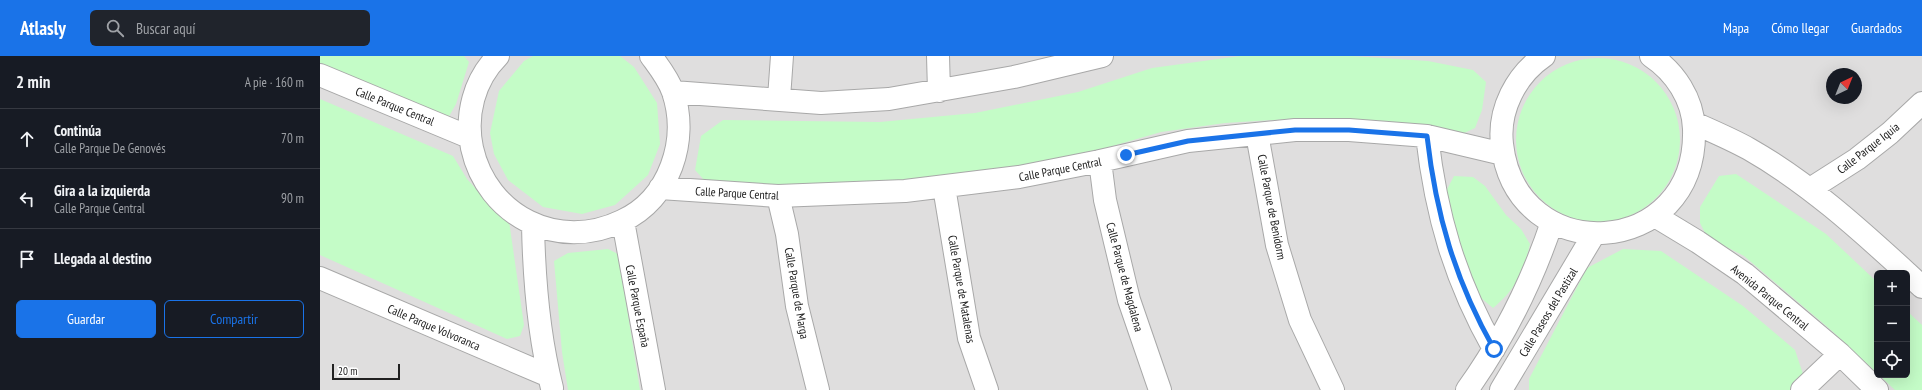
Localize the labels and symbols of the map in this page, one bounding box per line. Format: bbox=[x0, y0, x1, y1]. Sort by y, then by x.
north arrow bbox=[1826, 68, 1862, 104]
street label: Calle Parque Central bbox=[353, 83, 437, 129]
street label: Calle Parque Iquia bbox=[1834, 119, 1902, 177]
route end bbox=[1117, 146, 1135, 164]
street label: Calle Parque de Benidorm bbox=[1254, 153, 1290, 261]
street label: Calle Parque Central bbox=[1017, 154, 1103, 184]
street label: Calle Parque Central bbox=[695, 183, 779, 203]
street label: Calle Parque de Magdalena bbox=[1103, 221, 1147, 333]
street label: Calle Parque de Matalenas bbox=[945, 234, 979, 344]
street label: Calle Parque de Marga bbox=[782, 246, 812, 340]
street label: Avenida Parque Central bbox=[1728, 261, 1812, 333]
street label: Calle Parque España bbox=[623, 264, 653, 349]
street label: Calle Paseos del Pastizal bbox=[1516, 265, 1581, 359]
street label: Calle Parque Volvoranca bbox=[385, 301, 483, 353]
route start bbox=[1485, 340, 1503, 358]
scale bar bbox=[332, 362, 400, 381]

